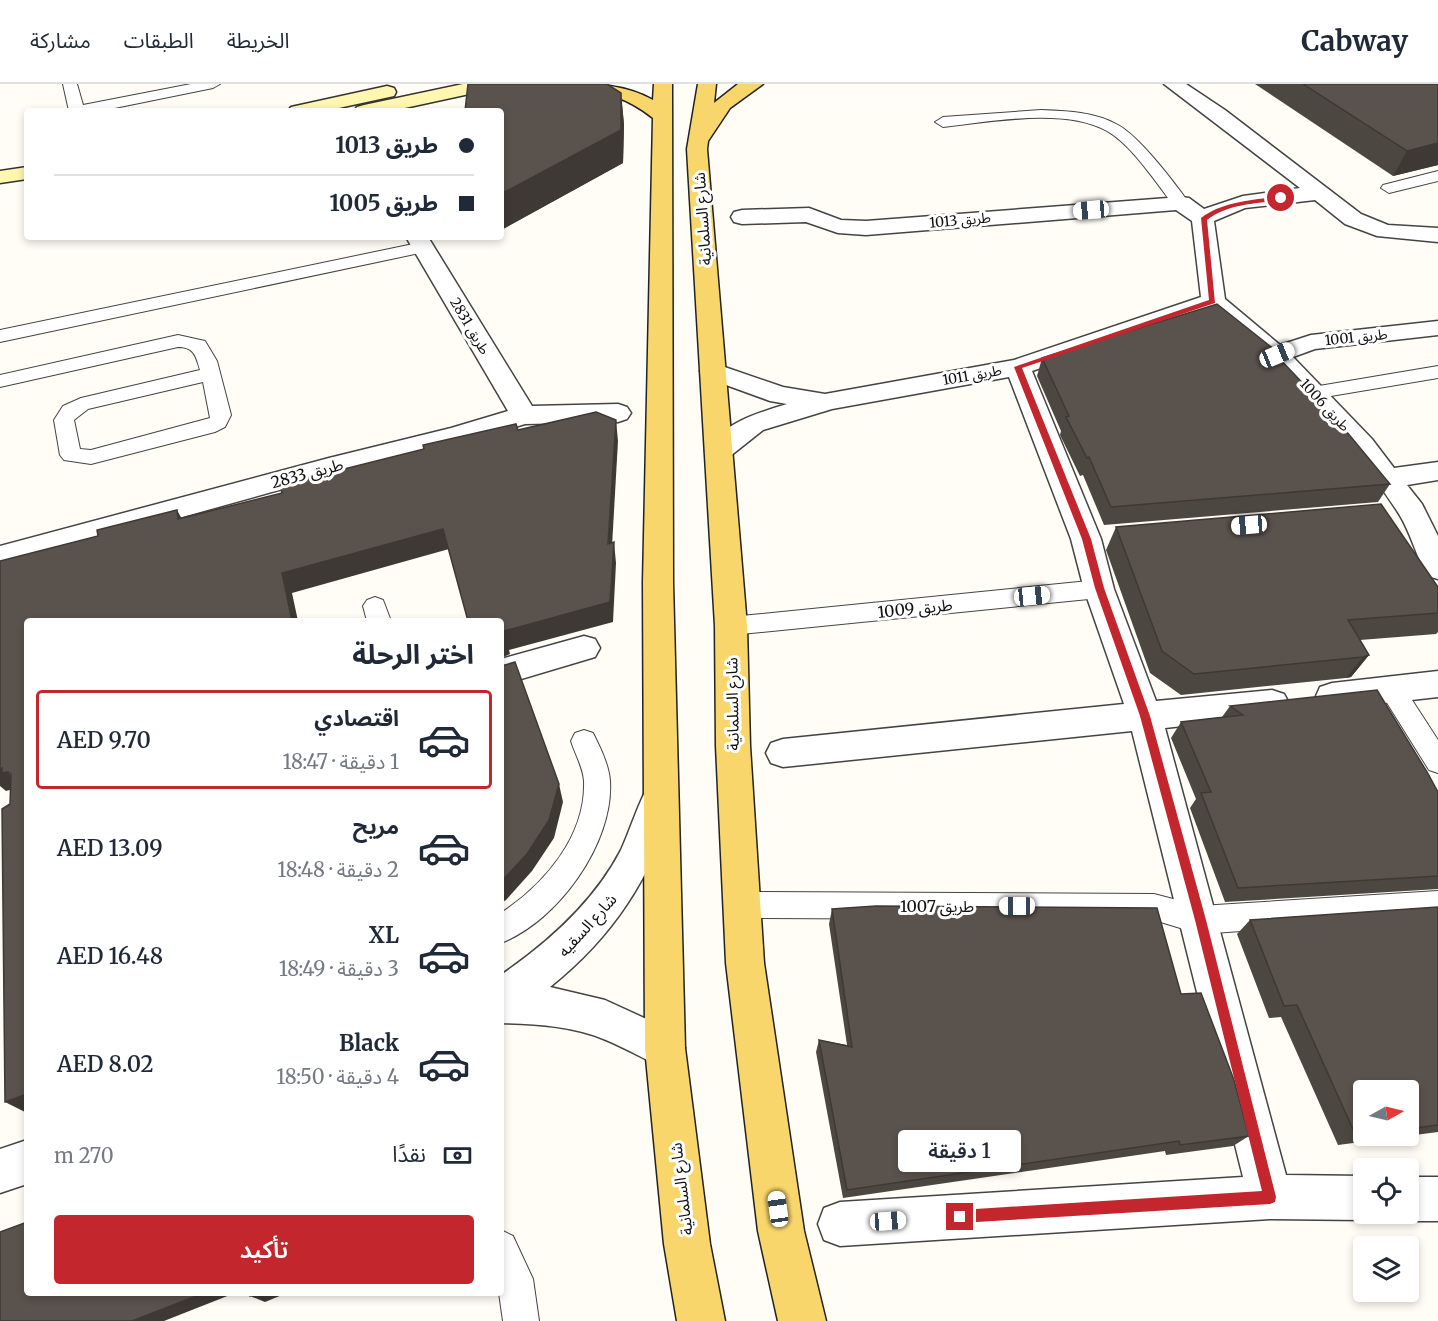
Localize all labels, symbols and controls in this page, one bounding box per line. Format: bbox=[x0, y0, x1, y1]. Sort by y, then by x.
text: Cabway bbox=[1301, 23, 1408, 59]
text: مشاركة bbox=[30, 27, 91, 54]
text: الطبقات bbox=[124, 27, 194, 54]
text: الخريطة bbox=[227, 27, 290, 54]
text: طريق 1013 bbox=[335, 131, 438, 159]
street label: شارع السلمانية bbox=[689, 172, 718, 266]
route start bbox=[1267, 184, 1294, 211]
text: طريق 1005 bbox=[330, 189, 438, 217]
car bbox=[1072, 199, 1110, 221]
street label: طريق 1013 bbox=[929, 208, 992, 233]
street label: طريق 2831 bbox=[445, 294, 494, 358]
street label: طريق 1001 bbox=[1324, 325, 1388, 350]
car bbox=[1257, 340, 1297, 370]
street label: طريق 1011 bbox=[941, 361, 1003, 390]
street label: طريق 1006 bbox=[1295, 375, 1354, 436]
street label: طريق 2833 bbox=[269, 454, 346, 493]
car bbox=[1230, 514, 1268, 536]
car bbox=[1013, 585, 1051, 607]
street label: طريق 1009 bbox=[877, 594, 954, 623]
text: اختر الرحلة bbox=[352, 637, 474, 671]
street label: شارع السلمانية bbox=[721, 657, 746, 751]
text: اقتصادي bbox=[314, 704, 399, 732]
icon: car bbox=[417, 713, 471, 767]
text: AED 9.70 bbox=[57, 726, 151, 754]
text: 1 دقيقة · 18:47 bbox=[283, 749, 399, 774]
text: مريح bbox=[353, 812, 399, 840]
icon: car bbox=[417, 821, 471, 875]
text: AED 13.09 bbox=[57, 834, 163, 862]
text: 2 دقيقة · 18:48 bbox=[277, 857, 399, 882]
street label: شارع السقيه bbox=[553, 889, 623, 963]
street label: طريق 1007 bbox=[900, 896, 974, 917]
car bbox=[999, 897, 1035, 915]
text: XL bbox=[369, 921, 399, 949]
icon: car bbox=[417, 929, 471, 983]
text: AED 16.48 bbox=[57, 942, 163, 970]
text: 3 دقيقة · 18:49 bbox=[279, 956, 399, 981]
text: Black bbox=[339, 1029, 399, 1057]
icon: car bbox=[417, 1037, 471, 1091]
text: AED 8.02 bbox=[57, 1050, 153, 1078]
text: 4 دقيقة · 18:50 bbox=[276, 1064, 399, 1089]
north arrow bbox=[1353, 1080, 1419, 1146]
map controls bbox=[1353, 1080, 1419, 1302]
callout: 1 دقيقة bbox=[898, 1130, 1022, 1172]
text: 1 دقيقة bbox=[928, 1138, 991, 1163]
icon: cash bbox=[441, 1139, 474, 1172]
text: نقدًا bbox=[392, 1140, 426, 1168]
street label: شارع السلمانية bbox=[665, 1141, 700, 1237]
text: 270 m bbox=[54, 1143, 114, 1168]
button: locate bbox=[1353, 1158, 1419, 1224]
car bbox=[767, 1190, 789, 1228]
route end bbox=[946, 1203, 973, 1230]
car bbox=[869, 1211, 907, 1231]
button: تأكيد bbox=[54, 1215, 474, 1284]
button: layers bbox=[1353, 1236, 1419, 1302]

